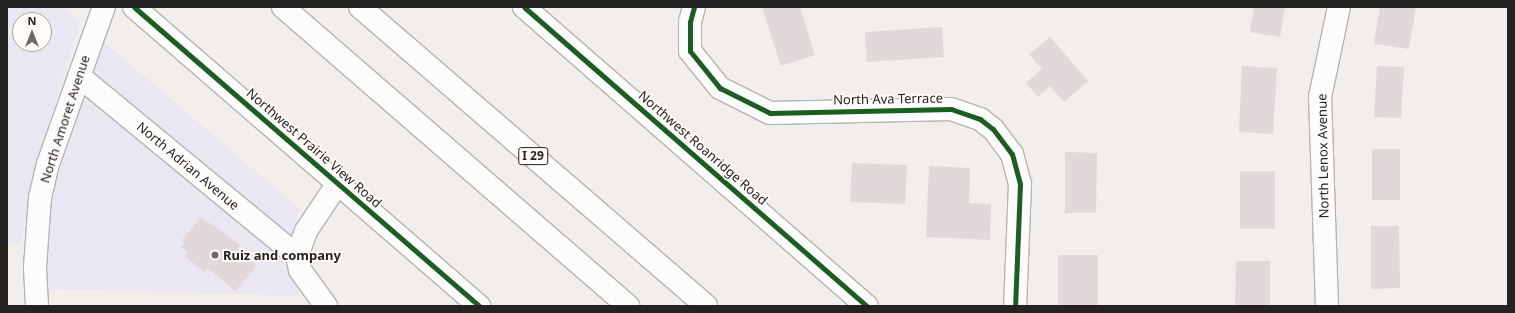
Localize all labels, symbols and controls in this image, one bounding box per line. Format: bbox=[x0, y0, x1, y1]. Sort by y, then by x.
north arrow bbox=[12, 12, 52, 52]
text: N bbox=[28, 13, 36, 28]
street label: North Amoret Avenue bbox=[37, 53, 93, 185]
street label: Northwest Prairie View Road bbox=[243, 85, 385, 211]
street label: Northwest Roanridge Road bbox=[635, 88, 771, 208]
street label: North Ava Terrace bbox=[833, 90, 943, 108]
street label: North Lenox Avenue bbox=[1314, 93, 1332, 219]
street label: North Adrian Avenue bbox=[134, 119, 242, 213]
road number: I 29 bbox=[518, 146, 548, 166]
place label: Ruiz and company bbox=[223, 247, 341, 263]
marker: Ruiz and company bbox=[210, 250, 220, 260]

